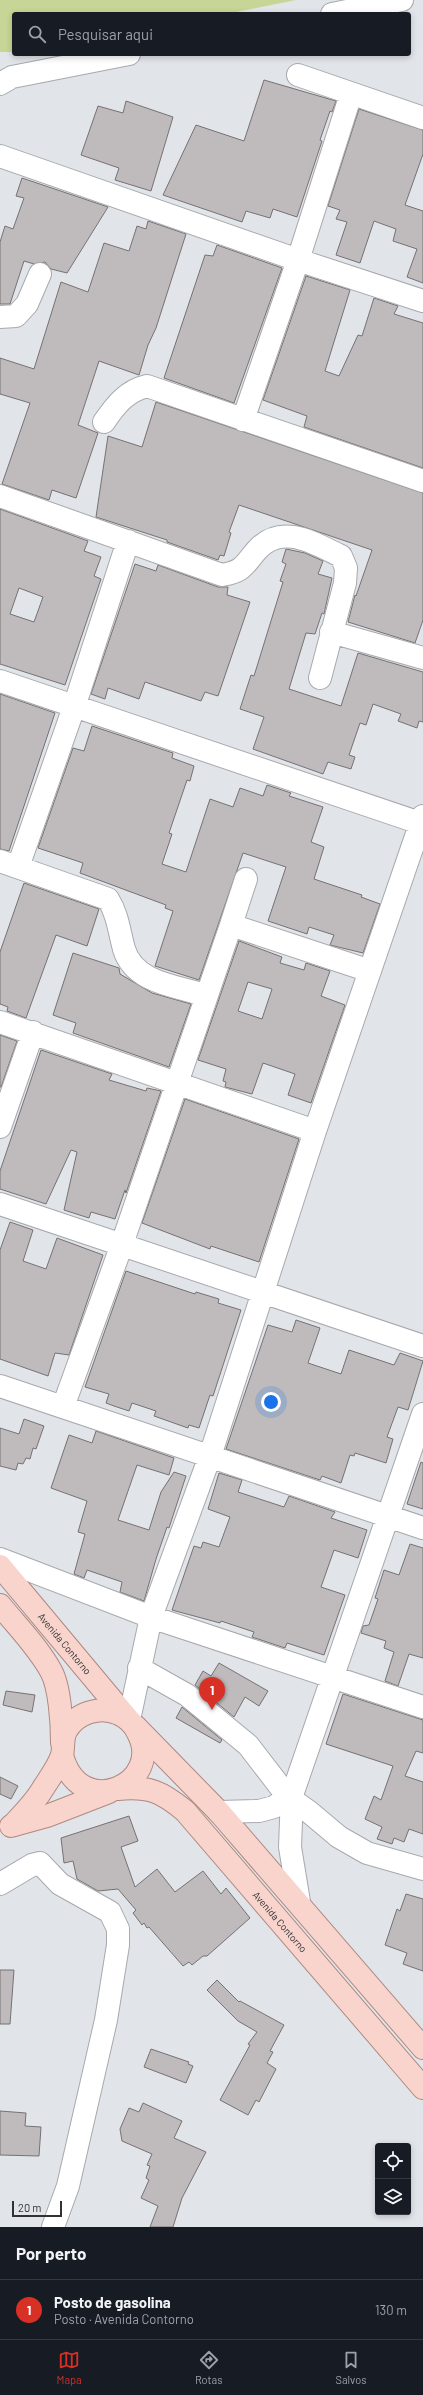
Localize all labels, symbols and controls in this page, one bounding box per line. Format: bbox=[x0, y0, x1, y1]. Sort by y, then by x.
search box bbox=[12, 12, 411, 56]
icon: search bbox=[26, 23, 48, 45]
text: Pesquisar aqui bbox=[58, 25, 153, 43]
your location bbox=[261, 1392, 281, 1412]
street label: Avenida Contorno bbox=[36, 1610, 94, 1677]
pin: 1 bbox=[199, 1677, 225, 1710]
street label: Avenida Contorno bbox=[251, 1889, 310, 1955]
map controls bbox=[375, 2143, 411, 2215]
button: locate bbox=[375, 2143, 411, 2179]
button: layers bbox=[375, 2179, 411, 2215]
scale bar bbox=[12, 2199, 62, 2218]
text: 20 m bbox=[18, 2201, 41, 2214]
text: Por perto bbox=[16, 2243, 86, 2263]
text: Posto de gasolina bbox=[54, 2293, 171, 2311]
text: 1 bbox=[27, 2302, 31, 2318]
text: 130 m bbox=[375, 2302, 407, 2318]
text: Posto · Avenida Contorno bbox=[54, 2311, 194, 2327]
tab: Mapa bbox=[57, 2349, 82, 2386]
tab: Rotas bbox=[195, 2349, 222, 2386]
tab: Salvos bbox=[336, 2349, 366, 2386]

